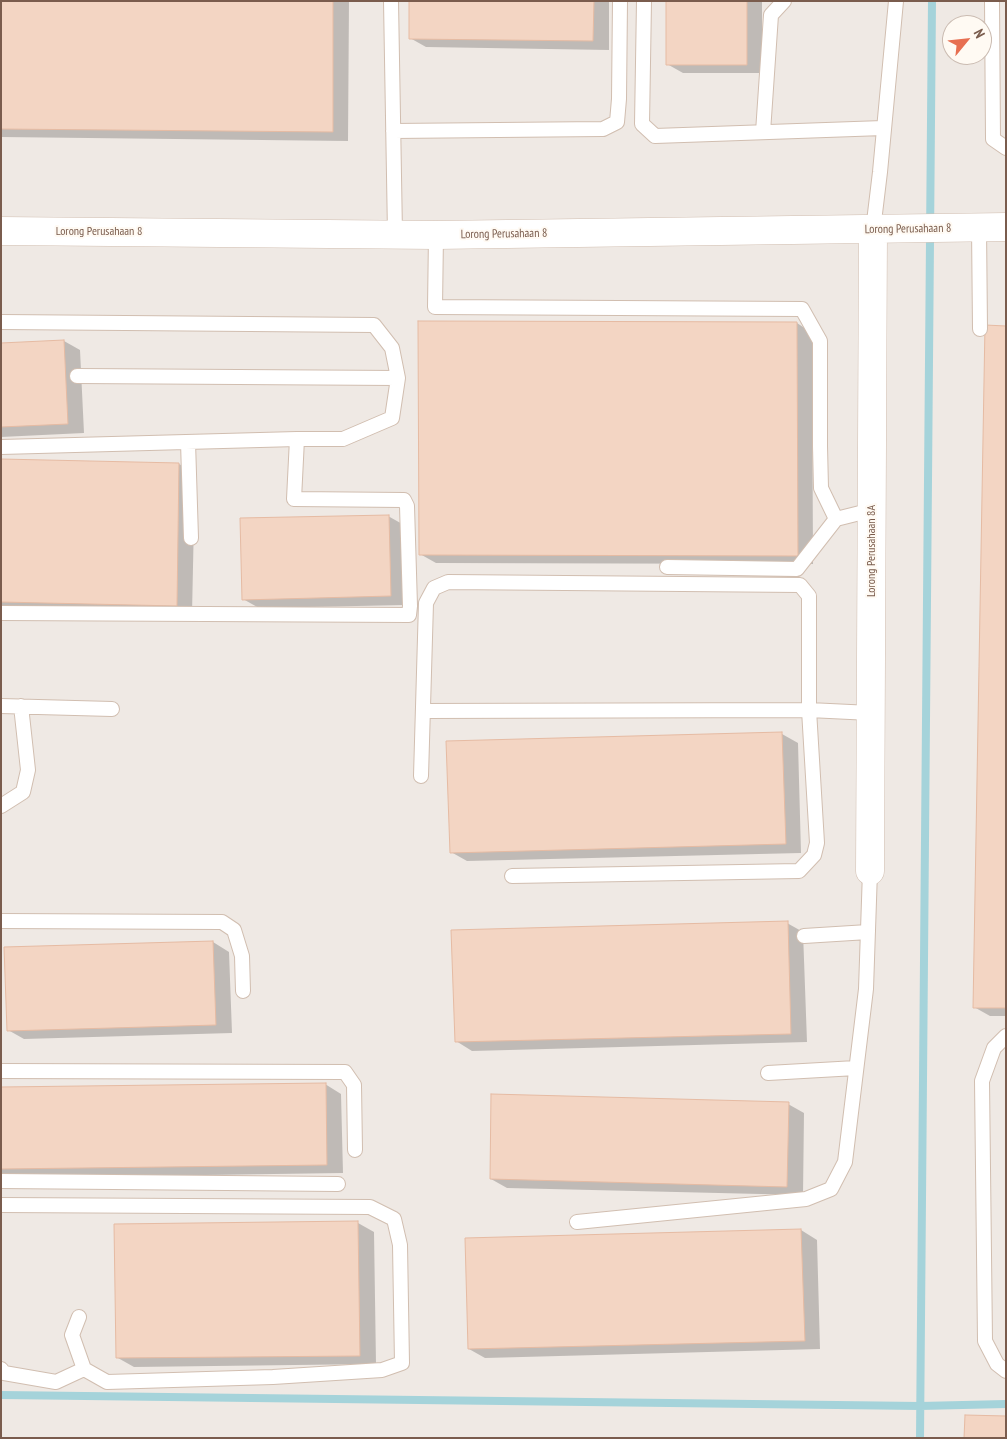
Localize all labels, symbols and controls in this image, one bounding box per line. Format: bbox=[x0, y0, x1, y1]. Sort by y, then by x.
north arrow bbox=[942, 15, 992, 65]
text: N bbox=[970, 26, 989, 41]
street label: Lorong Perusahaan 8 bbox=[865, 221, 951, 237]
street label: Lorong Perusahaan 8 bbox=[56, 225, 142, 239]
street label: Lorong Perusahaan 8 bbox=[461, 226, 547, 242]
street label: Lorong Perusahaan 8A bbox=[865, 505, 879, 597]

